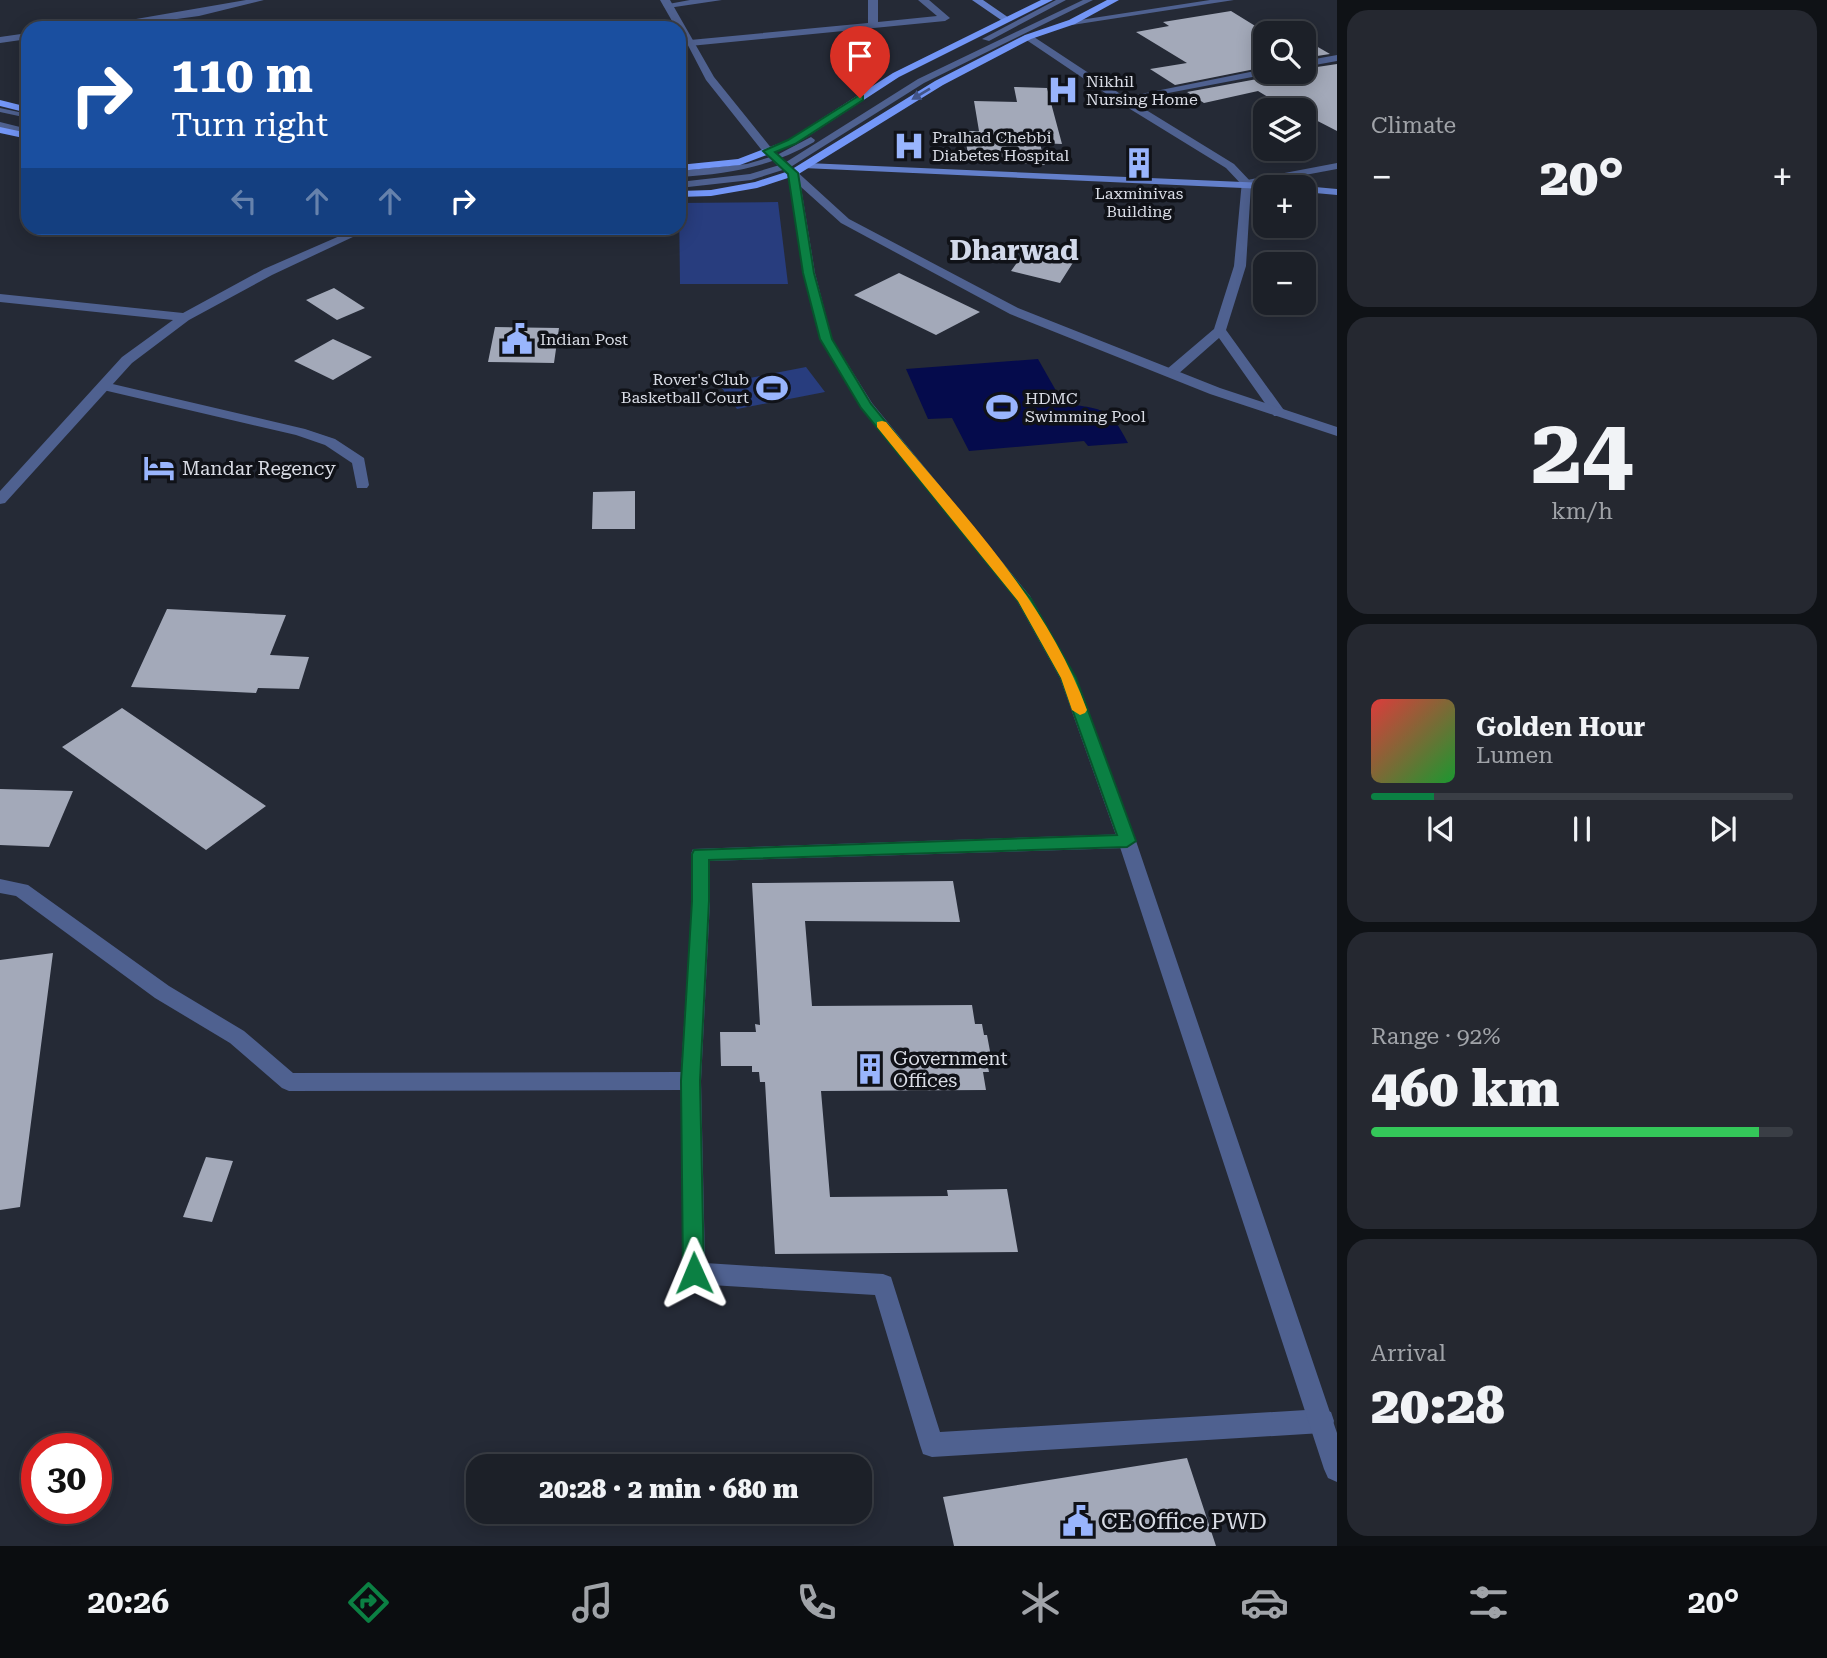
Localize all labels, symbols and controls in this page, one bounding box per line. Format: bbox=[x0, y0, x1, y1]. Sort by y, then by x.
map controls bbox=[1253, 21, 1316, 315]
button: search bbox=[1253, 21, 1316, 84]
pin bbox=[830, 26, 890, 98]
icon: arrive bbox=[841, 37, 879, 75]
text: 110 m bbox=[171, 47, 313, 104]
icon: right bbox=[56, 49, 147, 140]
place label: Nikhil Nursing Home bbox=[1086, 72, 1198, 109]
hospital icon: Nikhil Nursing Home bbox=[1046, 73, 1080, 107]
one-way arrow bbox=[911, 88, 930, 100]
button: layers bbox=[1253, 98, 1316, 161]
text: Turn right bbox=[171, 106, 328, 144]
text: Climate bbox=[1371, 112, 1456, 139]
place label: Pralhad Chebbi Diabetes Hospital bbox=[932, 128, 1069, 165]
hospital icon: Pralhad Chebbi Diabetes Hospital bbox=[892, 129, 926, 163]
building icon: Laxminivas Building bbox=[1122, 146, 1156, 180]
text: 20° bbox=[1540, 147, 1624, 208]
text: − bbox=[1371, 155, 1392, 199]
text: + bbox=[1772, 155, 1793, 199]
button: + bbox=[1253, 175, 1316, 238]
icon: left bbox=[225, 182, 263, 220]
icon: ahead bbox=[298, 182, 336, 220]
icon: ahead bbox=[371, 182, 409, 220]
icon: right bbox=[444, 182, 482, 220]
place label: Laxminivas Building bbox=[1095, 184, 1184, 221]
district label: Dharwad bbox=[949, 234, 1079, 267]
button: − bbox=[1253, 252, 1316, 315]
public building icon: Indian Post bbox=[500, 322, 534, 356]
place label: Indian Post bbox=[540, 330, 628, 349]
place label: Rover's Club Basketball Court bbox=[621, 370, 749, 407]
sports icon: Rover's Club Basketball Court bbox=[755, 371, 789, 405]
place label: HDMC Swimming Pool bbox=[1025, 389, 1146, 426]
sports icon: HDMC Swimming Pool bbox=[985, 390, 1019, 424]
text: 24 bbox=[1531, 399, 1633, 505]
hotel icon: Mandar Regency bbox=[142, 451, 176, 485]
place label: Mandar Regency bbox=[182, 457, 337, 480]
text: km/h bbox=[1551, 498, 1613, 525]
text: Golden Hour bbox=[1476, 712, 1645, 742]
text: Lumen bbox=[1476, 742, 1553, 769]
icon: previous bbox=[1422, 810, 1460, 848]
icon: pause bbox=[1563, 810, 1601, 848]
icon: next bbox=[1704, 810, 1742, 848]
text: Range · 92% bbox=[1371, 1023, 1500, 1050]
place label: Government Offices bbox=[893, 1047, 1008, 1092]
building icon: Government Offices bbox=[853, 1052, 887, 1086]
text: 460 km bbox=[1371, 1058, 1559, 1119]
position arrow bbox=[657, 1236, 731, 1310]
text: Arrival bbox=[1371, 1340, 1446, 1367]
text: 20:28 bbox=[1371, 1375, 1505, 1436]
speed limit sign: 30 bbox=[21, 1433, 112, 1524]
text: 20:28 · 2 min · 680 m bbox=[539, 1474, 799, 1504]
public building icon: CE Office PWD bbox=[1061, 1504, 1095, 1538]
place label: CE Office PWD bbox=[1101, 1508, 1267, 1535]
icon: directions bbox=[344, 1578, 393, 1627]
icon: music bbox=[568, 1578, 617, 1627]
icon: phone bbox=[792, 1578, 841, 1627]
icon: climate bbox=[1016, 1578, 1065, 1627]
icon: car bbox=[1240, 1578, 1289, 1627]
icon: filters bbox=[1464, 1578, 1513, 1627]
text: 20:26 bbox=[87, 1583, 169, 1621]
text: 20° bbox=[1688, 1583, 1740, 1621]

